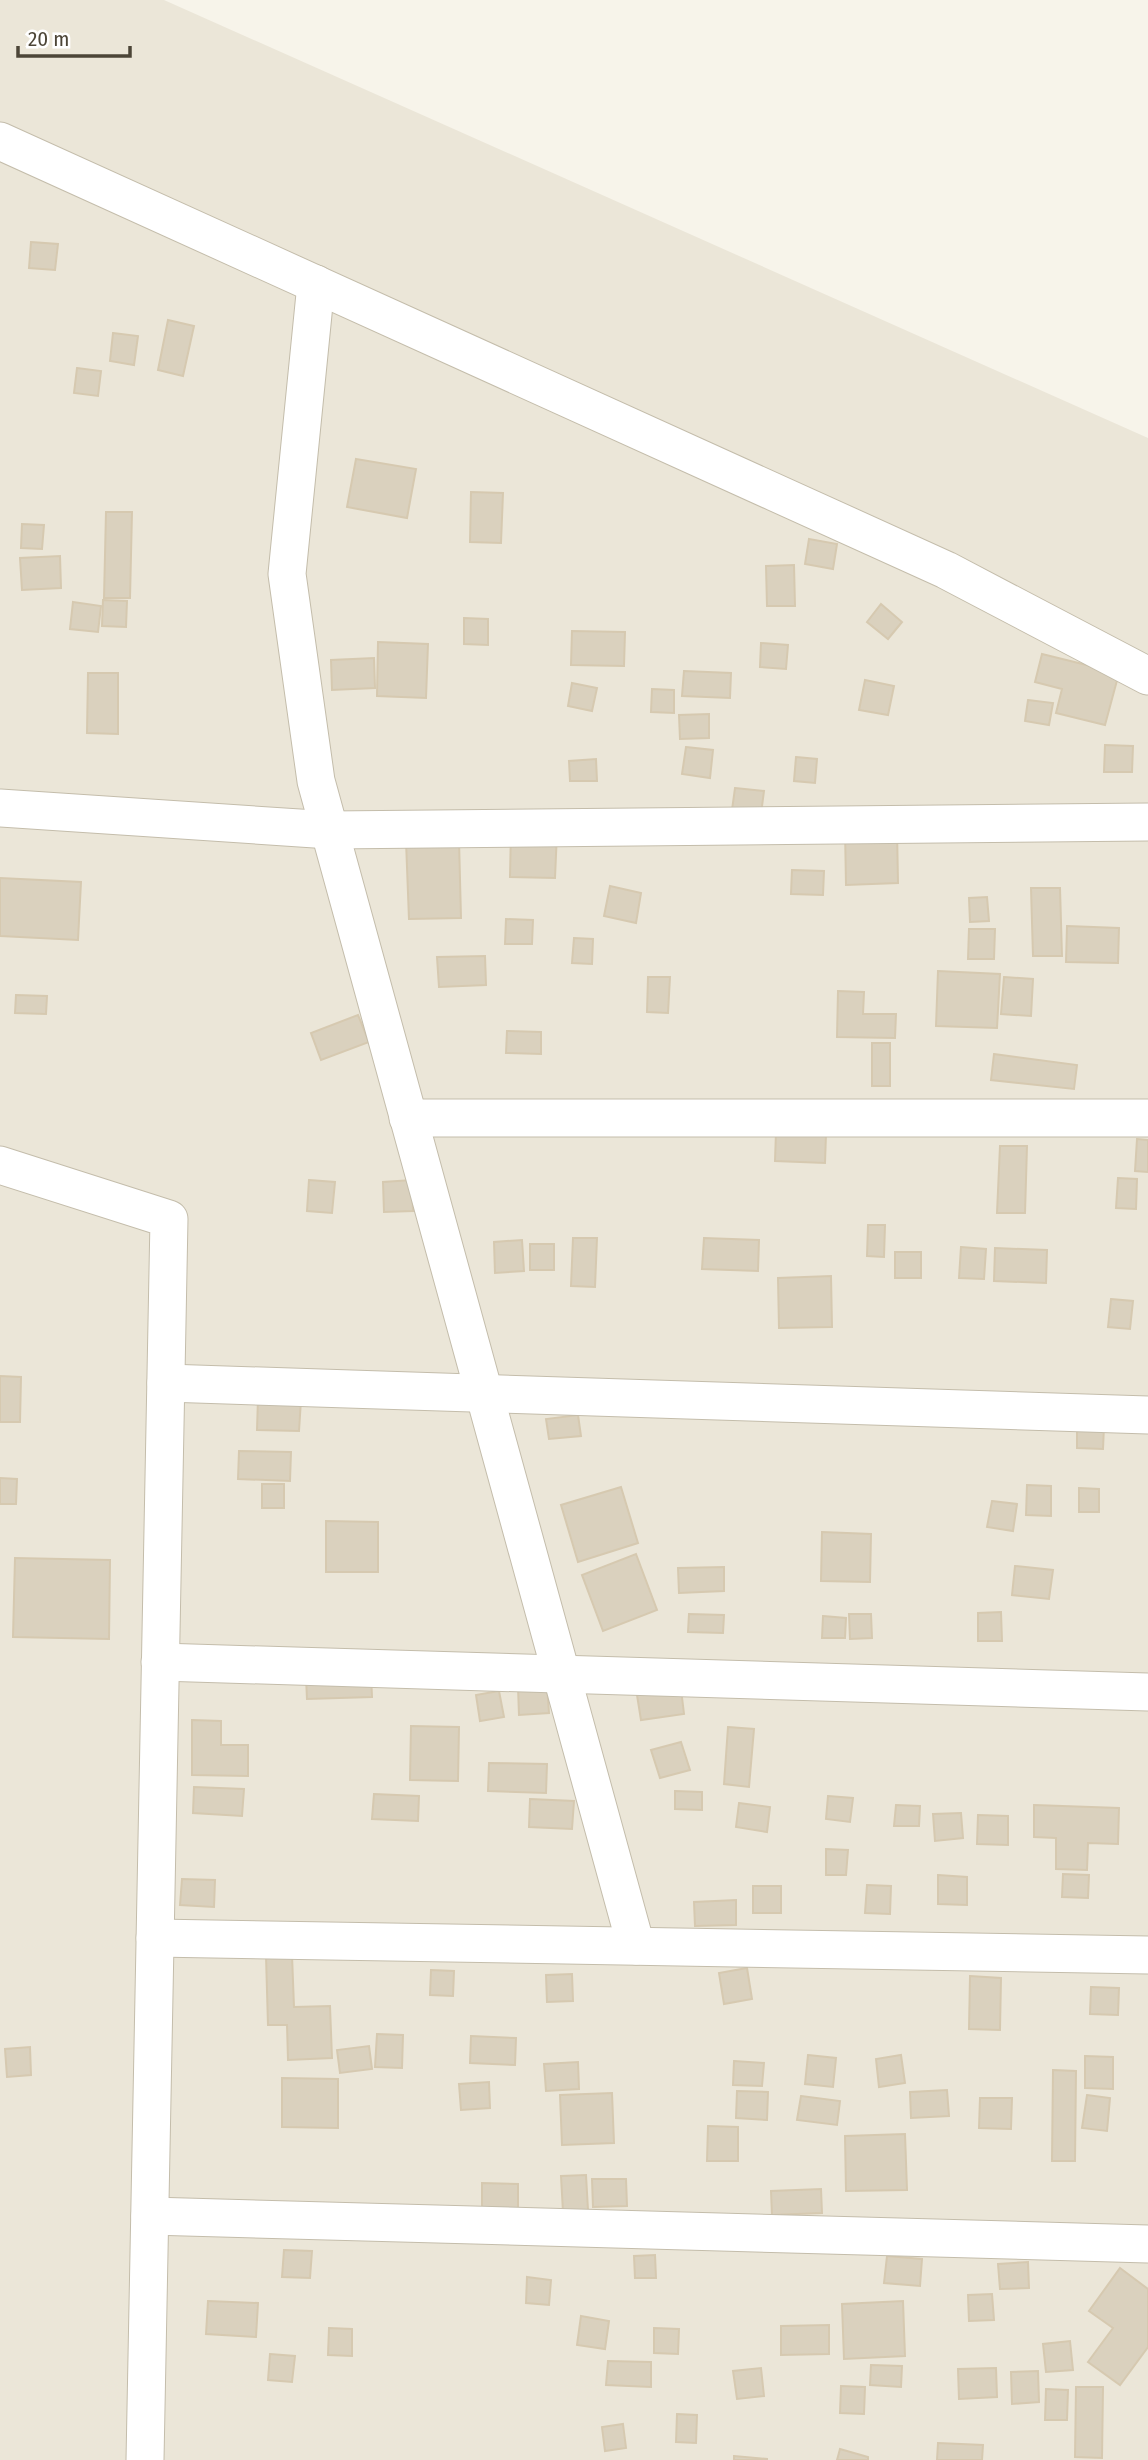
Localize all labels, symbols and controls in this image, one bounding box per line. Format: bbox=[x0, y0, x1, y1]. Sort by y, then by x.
scale bar bbox=[18, 14, 130, 58]
text: 20 m bbox=[28, 26, 69, 52]

